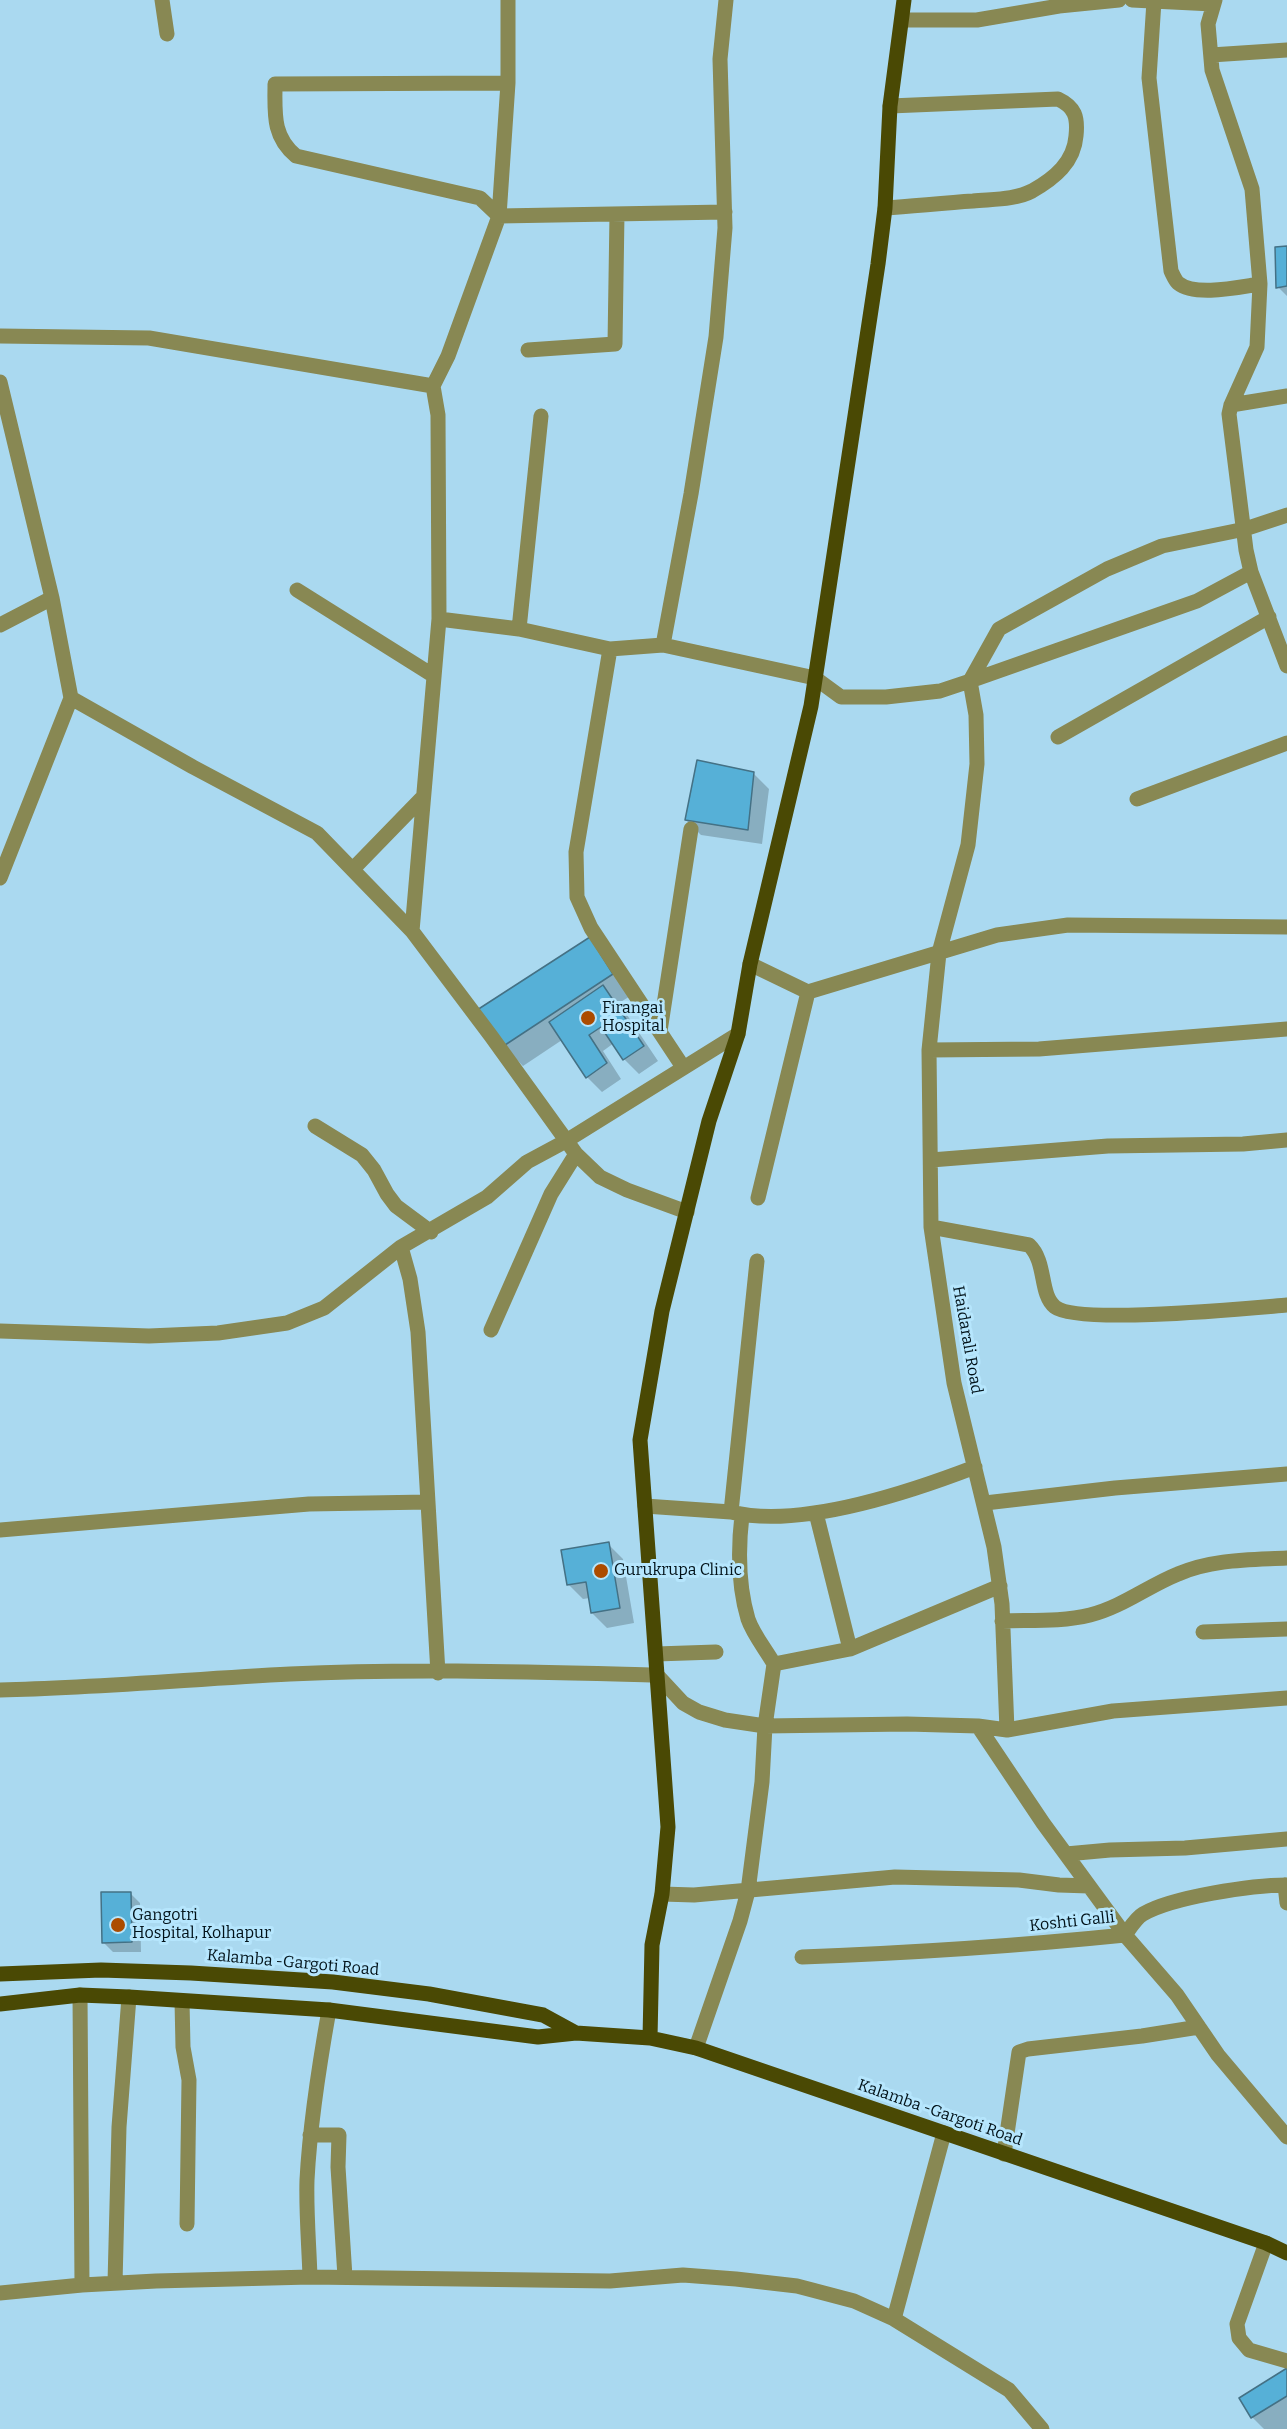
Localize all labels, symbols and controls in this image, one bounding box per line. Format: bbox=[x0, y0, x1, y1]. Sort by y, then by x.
place label: Firangai Hospital bbox=[602, 999, 665, 1037]
marker: Firangai Hospital bbox=[579, 1009, 597, 1027]
street label: Haidarali Road bbox=[948, 1284, 986, 1396]
place label: Gurukrupa Clinic bbox=[614, 1561, 742, 1581]
marker: Gurukrupa Clinic bbox=[592, 1562, 610, 1580]
place label: Gangotri Hospital, Kolhapur bbox=[132, 1906, 271, 1944]
street label: Koshti Galli bbox=[1028, 1908, 1116, 1936]
marker: Gangotri Hospital, Kolhapur bbox=[109, 1916, 127, 1934]
street label: Kalamba -Gargoti Road bbox=[206, 1946, 380, 1980]
street label: Kalamba -Gargoti Road bbox=[855, 2076, 1025, 2150]

